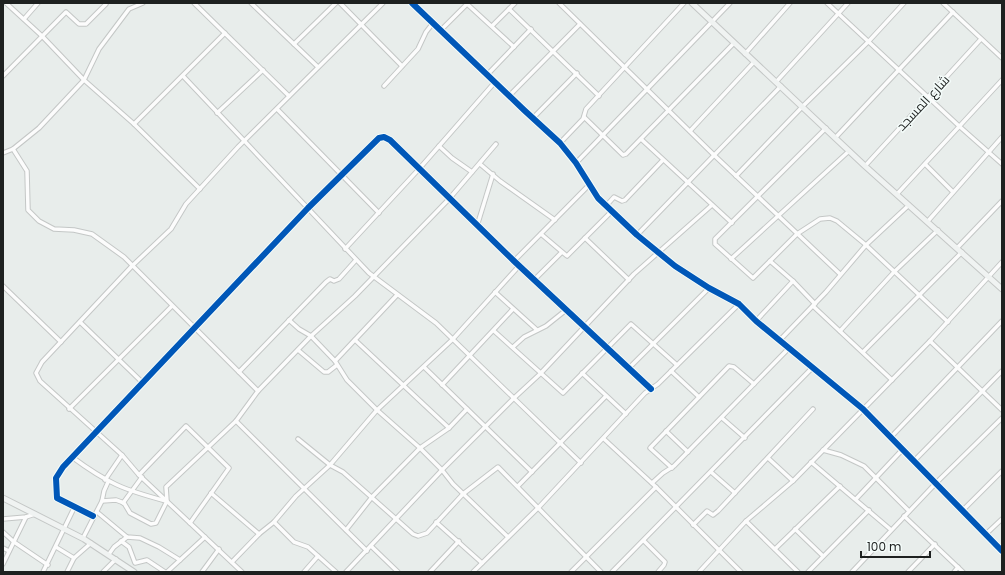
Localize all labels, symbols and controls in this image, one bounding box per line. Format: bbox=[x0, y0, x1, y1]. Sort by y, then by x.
street label: شارع المسجد bbox=[892, 71, 954, 135]
scale bar bbox=[861, 533, 930, 559]
text: 100 m bbox=[867, 538, 901, 555]

